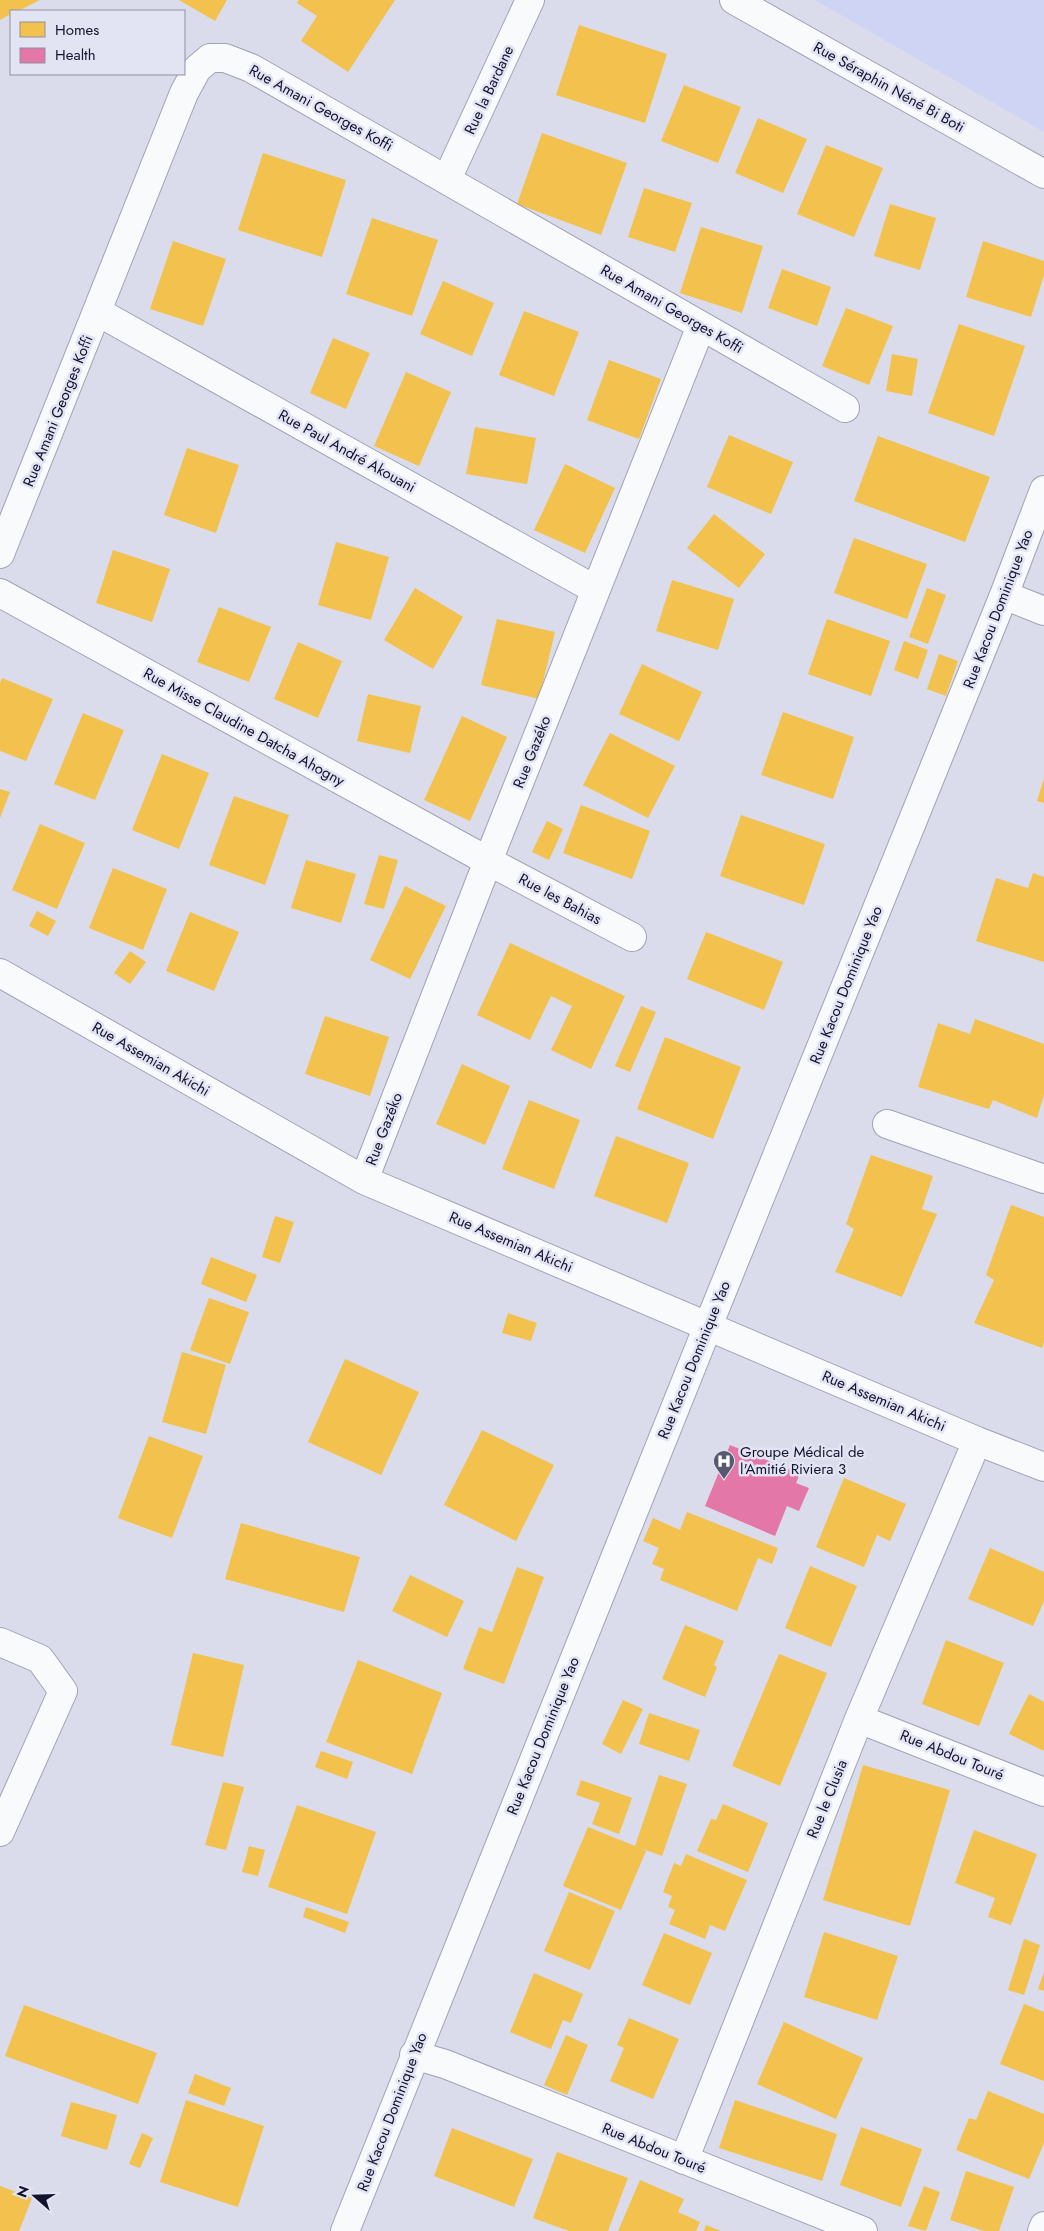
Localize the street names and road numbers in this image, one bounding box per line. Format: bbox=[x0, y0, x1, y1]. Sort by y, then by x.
street label: Rue Séraphin Néné Bi Boti bbox=[809, 36, 969, 138]
street label: Rue la Bardane bbox=[459, 42, 519, 138]
street label: Rue Amani Georges Koffi bbox=[245, 59, 397, 157]
street label: Rue Amani Georges Koffi bbox=[597, 259, 747, 359]
street label: Rue Amani Georges Koffi bbox=[18, 332, 98, 490]
street label: Rue Paul André Akouani bbox=[274, 404, 420, 498]
street label: Rue Kacou Dominique Yao bbox=[958, 526, 1038, 692]
street label: Rue Misse Claudine Datcha Ahogny bbox=[139, 662, 349, 792]
street label: Rue Gazéko bbox=[508, 713, 556, 791]
street label: Rue les Bahias bbox=[515, 868, 605, 930]
street label: Rue Kacou Dominique Yao bbox=[804, 903, 888, 1067]
street label: Rue Assemian Akichi bbox=[88, 1016, 214, 1102]
street label: Rue Gazéko bbox=[360, 1089, 408, 1169]
street label: Rue Assemian Akichi bbox=[446, 1206, 576, 1278]
street label: Rue Kacou Dominique Yao bbox=[652, 1278, 736, 1442]
street label: Rue Assemian Akichi bbox=[819, 1365, 949, 1437]
street label: Rue Kacou Dominique Yao bbox=[501, 1654, 585, 1818]
street label: Rue Abdou Touré bbox=[897, 1724, 1007, 1786]
street label: Rue le Clusia bbox=[801, 1756, 853, 1842]
street label: Rue Kacou Dominique Yao bbox=[352, 2029, 432, 2195]
street label: Rue Abdou Touré bbox=[599, 2117, 709, 2179]

